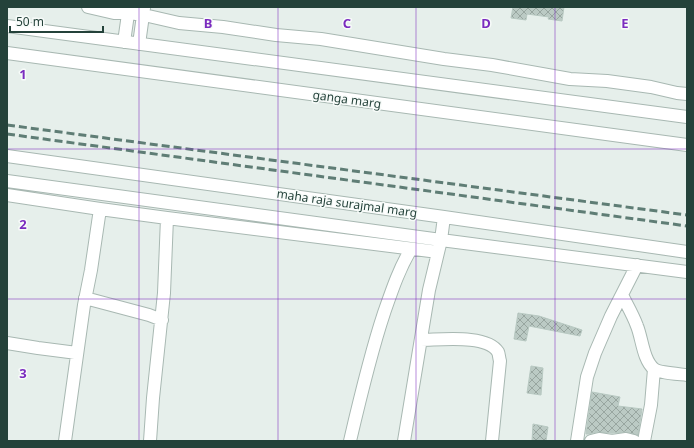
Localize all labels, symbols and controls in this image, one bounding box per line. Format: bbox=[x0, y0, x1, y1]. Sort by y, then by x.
scale bar bbox=[10, 8, 103, 34]
text: 50 m bbox=[16, 13, 44, 30]
text: B bbox=[204, 14, 212, 32]
text: C bbox=[343, 14, 351, 32]
text: D bbox=[481, 14, 491, 32]
text: E bbox=[621, 14, 629, 32]
text: 1 bbox=[19, 65, 27, 83]
street label: ganga marg bbox=[312, 86, 382, 112]
street label: maha raja surajmal marg bbox=[276, 185, 418, 221]
text: 2 bbox=[19, 215, 27, 233]
text: 3 bbox=[19, 364, 27, 382]

